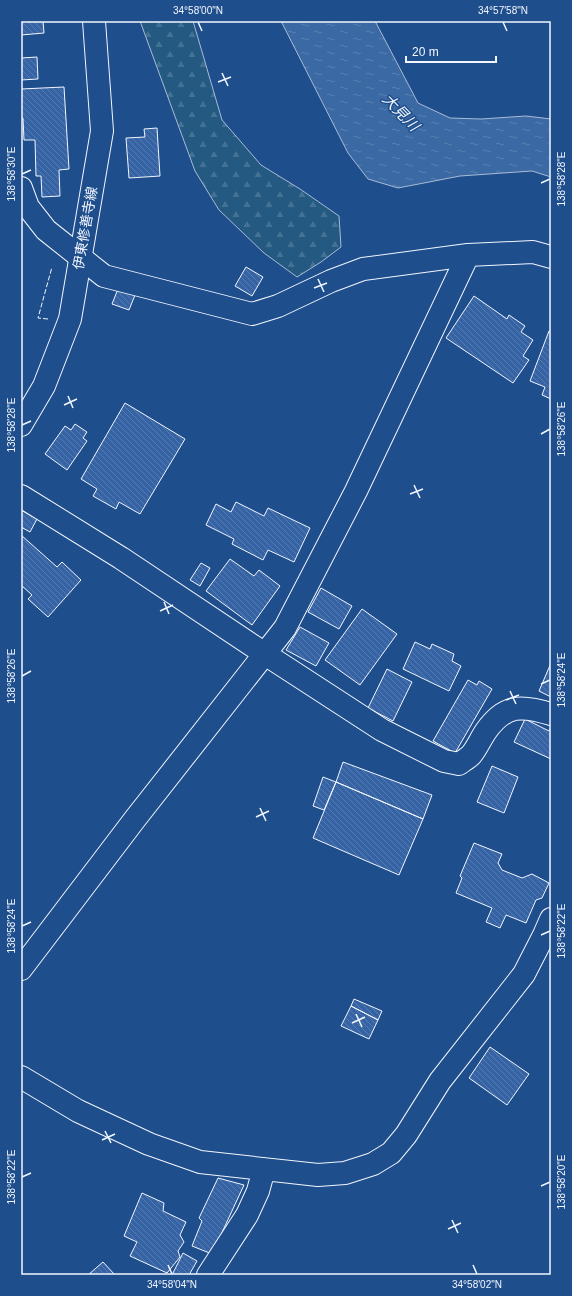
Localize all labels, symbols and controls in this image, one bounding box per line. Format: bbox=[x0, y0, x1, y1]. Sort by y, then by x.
text: 34°58'00"N bbox=[173, 5, 223, 16]
text: 34°57'58"N bbox=[478, 5, 528, 16]
scale bar bbox=[406, 38, 496, 64]
text: 20 m bbox=[412, 45, 439, 59]
water label: 大見川 bbox=[379, 90, 424, 136]
text: 138°58'30"E bbox=[6, 146, 17, 202]
text: 138°58'28"E bbox=[556, 151, 567, 207]
street label: 伊東修善寺線 bbox=[70, 185, 100, 271]
text: 138°58'28"E bbox=[6, 397, 17, 453]
text: 138°58'26"E bbox=[556, 401, 567, 457]
text: 138°58'26"E bbox=[6, 648, 17, 704]
text: 138°58'24"E bbox=[556, 652, 567, 708]
text: 138°58'24"E bbox=[6, 898, 17, 954]
text: 138°58'22"E bbox=[556, 903, 567, 959]
text: 138°58'22"E bbox=[6, 1149, 17, 1205]
text: 138°58'20"E bbox=[556, 1154, 567, 1210]
text: 34°58'04"N bbox=[147, 1279, 197, 1290]
text: 34°58'02"N bbox=[452, 1279, 502, 1290]

